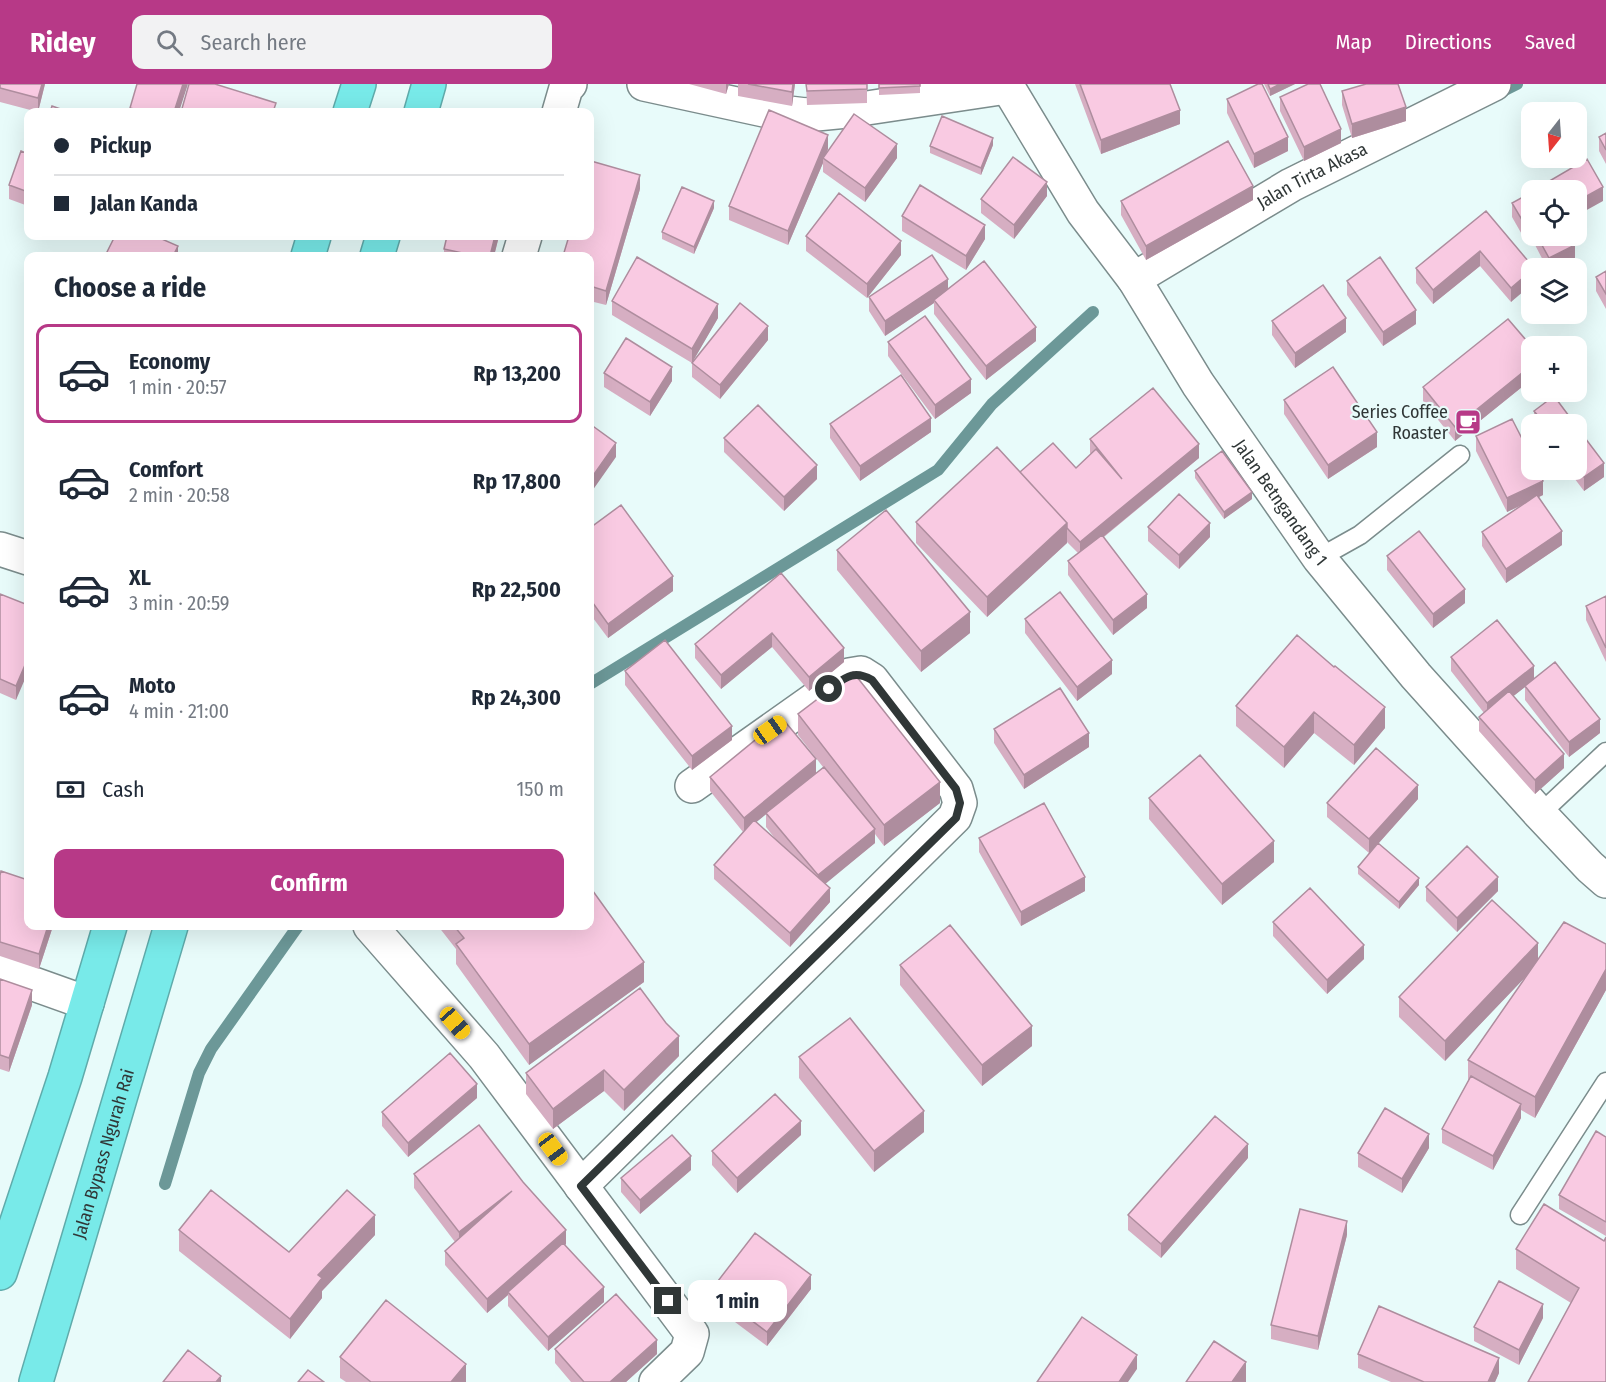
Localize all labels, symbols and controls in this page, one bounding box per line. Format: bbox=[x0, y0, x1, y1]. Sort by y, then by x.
search box bbox=[132, 15, 552, 69]
text: Ridey bbox=[30, 26, 96, 59]
icon: search bbox=[153, 26, 186, 59]
text: Search here bbox=[201, 29, 307, 56]
text: Map bbox=[1335, 29, 1372, 55]
text: Directions bbox=[1405, 29, 1492, 55]
text: Saved bbox=[1525, 29, 1576, 55]
north arrow bbox=[1521, 102, 1587, 168]
map controls bbox=[1521, 102, 1587, 480]
text: Pickup bbox=[90, 132, 152, 159]
street label: Jalan Tirta Akasa bbox=[1253, 138, 1371, 214]
button: locate bbox=[1521, 180, 1587, 246]
text: Jalan Kanda bbox=[90, 190, 198, 217]
button: layers bbox=[1521, 258, 1587, 324]
text: Choose a ride bbox=[54, 272, 206, 304]
button: + bbox=[1521, 336, 1587, 402]
icon: car bbox=[57, 347, 111, 401]
text: Economy bbox=[129, 348, 210, 375]
text: Rp 13,200 bbox=[473, 360, 561, 387]
text: 1 min · 20:57 bbox=[129, 375, 227, 399]
place label: Series Coffee Roaster bbox=[1352, 401, 1449, 444]
cafe icon: Series Coffee Roaster bbox=[1453, 407, 1483, 437]
button: − bbox=[1521, 414, 1587, 480]
street label: Jalan Betngandang 1 bbox=[1229, 435, 1332, 570]
icon: car bbox=[57, 455, 111, 509]
text: Comfort bbox=[129, 456, 203, 483]
text: Rp 17,800 bbox=[473, 468, 561, 495]
text: 2 min · 20:58 bbox=[129, 483, 230, 507]
icon: car bbox=[57, 563, 111, 617]
text: XL bbox=[129, 564, 151, 591]
text: Rp 22,500 bbox=[472, 576, 561, 603]
text: 3 min · 20:59 bbox=[129, 591, 229, 615]
icon: car bbox=[57, 671, 111, 725]
text: Moto bbox=[129, 672, 176, 699]
route start bbox=[815, 675, 842, 702]
text: Rp 24,300 bbox=[471, 684, 561, 711]
text: 4 min · 21:00 bbox=[129, 699, 229, 723]
car bbox=[750, 712, 790, 748]
icon: cash bbox=[54, 773, 87, 806]
text: Cash bbox=[102, 776, 145, 803]
text: 150 m bbox=[517, 777, 564, 801]
button: Confirm bbox=[54, 849, 564, 918]
car bbox=[436, 1004, 474, 1042]
street label: Jalan Bypass Ngurah Rai bbox=[68, 1066, 139, 1241]
car bbox=[535, 1129, 571, 1169]
callout: 1 min bbox=[689, 1280, 788, 1322]
route end bbox=[654, 1287, 681, 1314]
text: 1 min bbox=[716, 1289, 759, 1313]

